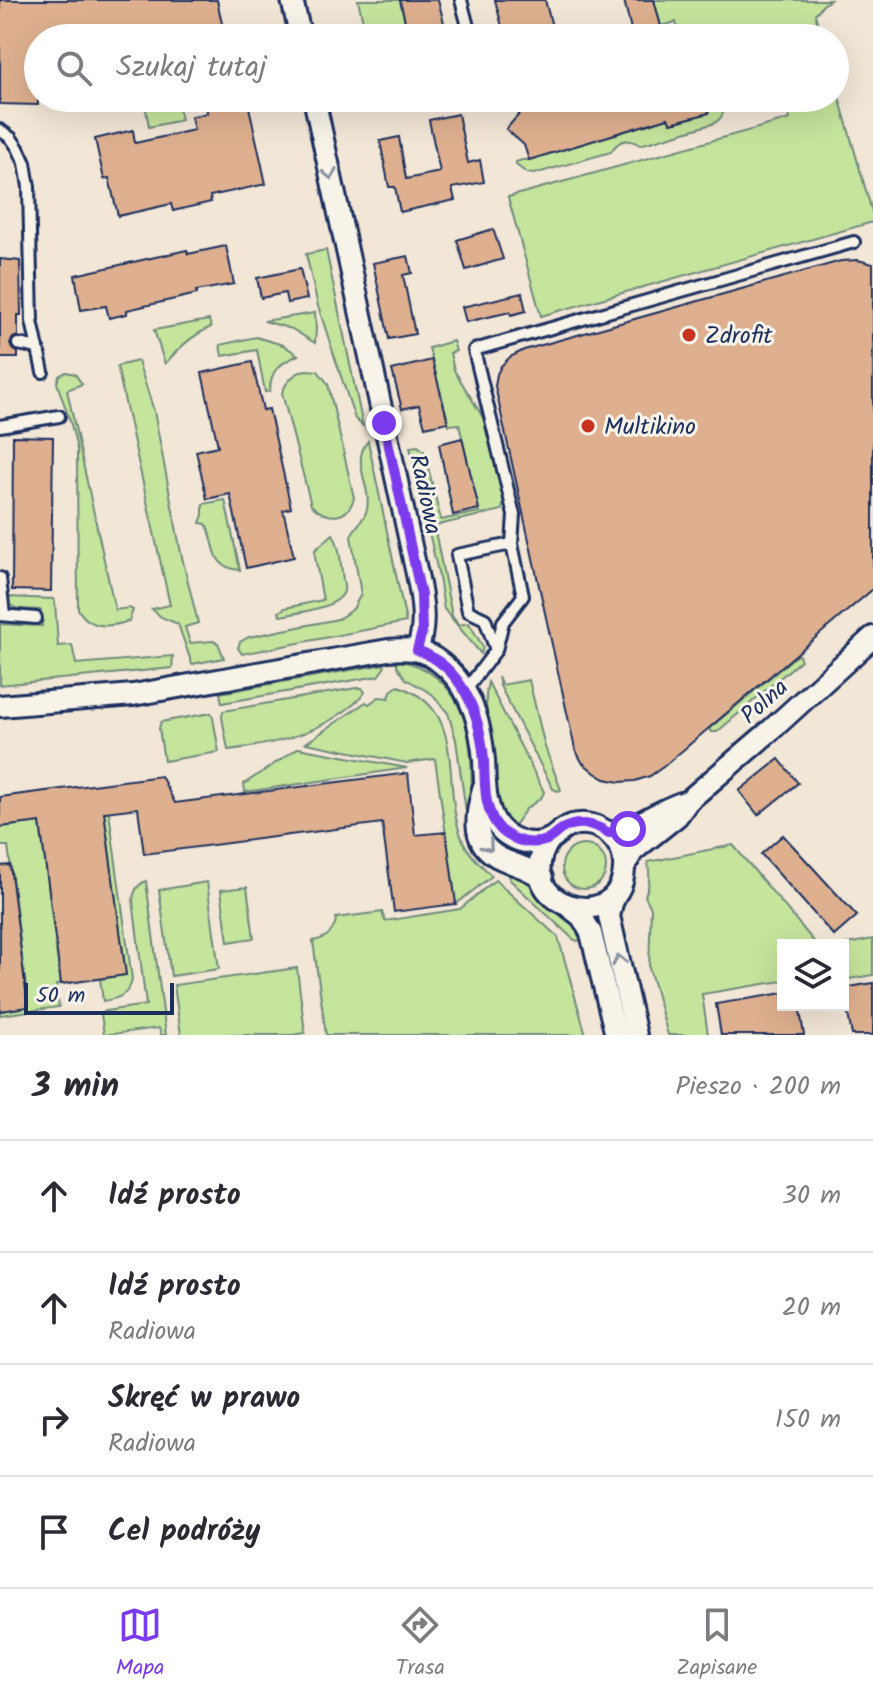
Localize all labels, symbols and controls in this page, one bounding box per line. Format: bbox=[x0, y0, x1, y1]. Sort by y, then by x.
search box bbox=[24, 24, 849, 112]
text: Szukaj tutaj bbox=[116, 44, 267, 92]
icon: search bbox=[52, 46, 96, 90]
one-way arrow bbox=[321, 167, 338, 181]
place label: Zdrofit bbox=[705, 317, 773, 356]
marker: Zdrofit bbox=[680, 326, 698, 344]
route end bbox=[366, 405, 402, 441]
place label: Multikino bbox=[604, 408, 696, 447]
marker: Multikino bbox=[579, 417, 597, 435]
street label: Radiowa bbox=[397, 451, 452, 538]
street label: Polna bbox=[732, 670, 798, 735]
route start bbox=[610, 811, 646, 847]
one-way arrow bbox=[478, 836, 492, 851]
map controls bbox=[777, 939, 849, 1011]
button: layers bbox=[777, 939, 849, 1011]
one-way arrow bbox=[611, 954, 628, 967]
scale bar bbox=[24, 979, 174, 1015]
text: 50 m bbox=[36, 979, 85, 1014]
text: 3 min bbox=[32, 1060, 119, 1114]
text: Pieszo · 200 m bbox=[675, 1066, 841, 1108]
text: Idź prosto bbox=[108, 1172, 241, 1220]
icon: ahead bbox=[32, 1174, 76, 1218]
text: 30 m bbox=[782, 1175, 841, 1217]
text: Idź prosto bbox=[108, 1263, 241, 1311]
icon: ahead bbox=[32, 1286, 76, 1330]
text: 20 m bbox=[782, 1287, 841, 1329]
text: Radiowa bbox=[108, 1311, 196, 1353]
text: Skręć w prawo bbox=[108, 1375, 300, 1423]
icon: right bbox=[32, 1398, 76, 1442]
text: 150 m bbox=[775, 1399, 841, 1441]
text: Radiowa bbox=[108, 1423, 196, 1465]
text: Cel podróży bbox=[108, 1508, 260, 1556]
icon: arrive bbox=[32, 1510, 76, 1554]
tab: Mapa bbox=[116, 1603, 164, 1686]
tab: Trasa bbox=[396, 1603, 445, 1686]
tab: Zapisane bbox=[676, 1603, 757, 1686]

